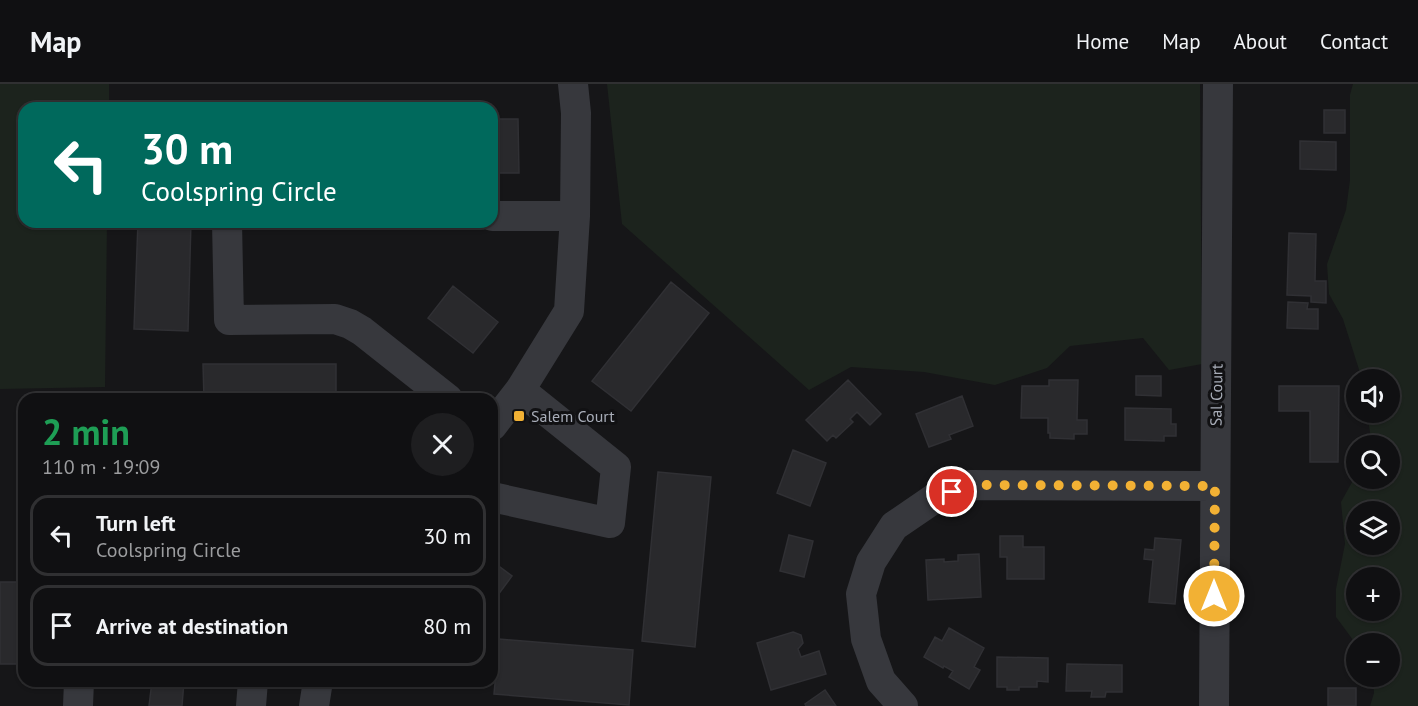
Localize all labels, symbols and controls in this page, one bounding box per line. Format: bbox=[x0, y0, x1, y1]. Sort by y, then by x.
text: Map bbox=[30, 23, 81, 60]
text: Home bbox=[1076, 28, 1129, 55]
text: Map bbox=[1162, 28, 1201, 55]
text: About bbox=[1234, 28, 1287, 55]
text: Contact bbox=[1320, 28, 1388, 55]
text: 30 m bbox=[141, 121, 233, 176]
icon: left bbox=[42, 126, 120, 204]
text: Coolspring Circle bbox=[141, 174, 337, 208]
street label: Sal Court bbox=[1205, 363, 1227, 426]
map controls bbox=[1346, 369, 1400, 687]
button: sound bbox=[1346, 369, 1400, 423]
place label: Salem Court bbox=[531, 406, 615, 426]
text: 2 min bbox=[42, 408, 130, 455]
marker: Salem Court bbox=[512, 409, 526, 423]
button: close bbox=[411, 413, 474, 476]
button: search bbox=[1346, 435, 1400, 489]
text: 110 m · 19:09 bbox=[42, 454, 160, 480]
pin bbox=[926, 466, 977, 517]
icon: arrive bbox=[935, 475, 968, 508]
button: layers bbox=[1346, 501, 1400, 555]
text: Turn left bbox=[96, 509, 176, 537]
icon: left bbox=[45, 519, 78, 552]
text: 30 m bbox=[423, 522, 471, 550]
text: Coolspring Circle bbox=[96, 537, 241, 563]
position arrow bbox=[1182, 564, 1246, 628]
button: + bbox=[1346, 567, 1400, 621]
icon: arrive bbox=[45, 609, 78, 642]
text: Arrive at destination bbox=[96, 612, 288, 640]
text: 80 m bbox=[423, 612, 471, 640]
button: − bbox=[1346, 633, 1400, 687]

